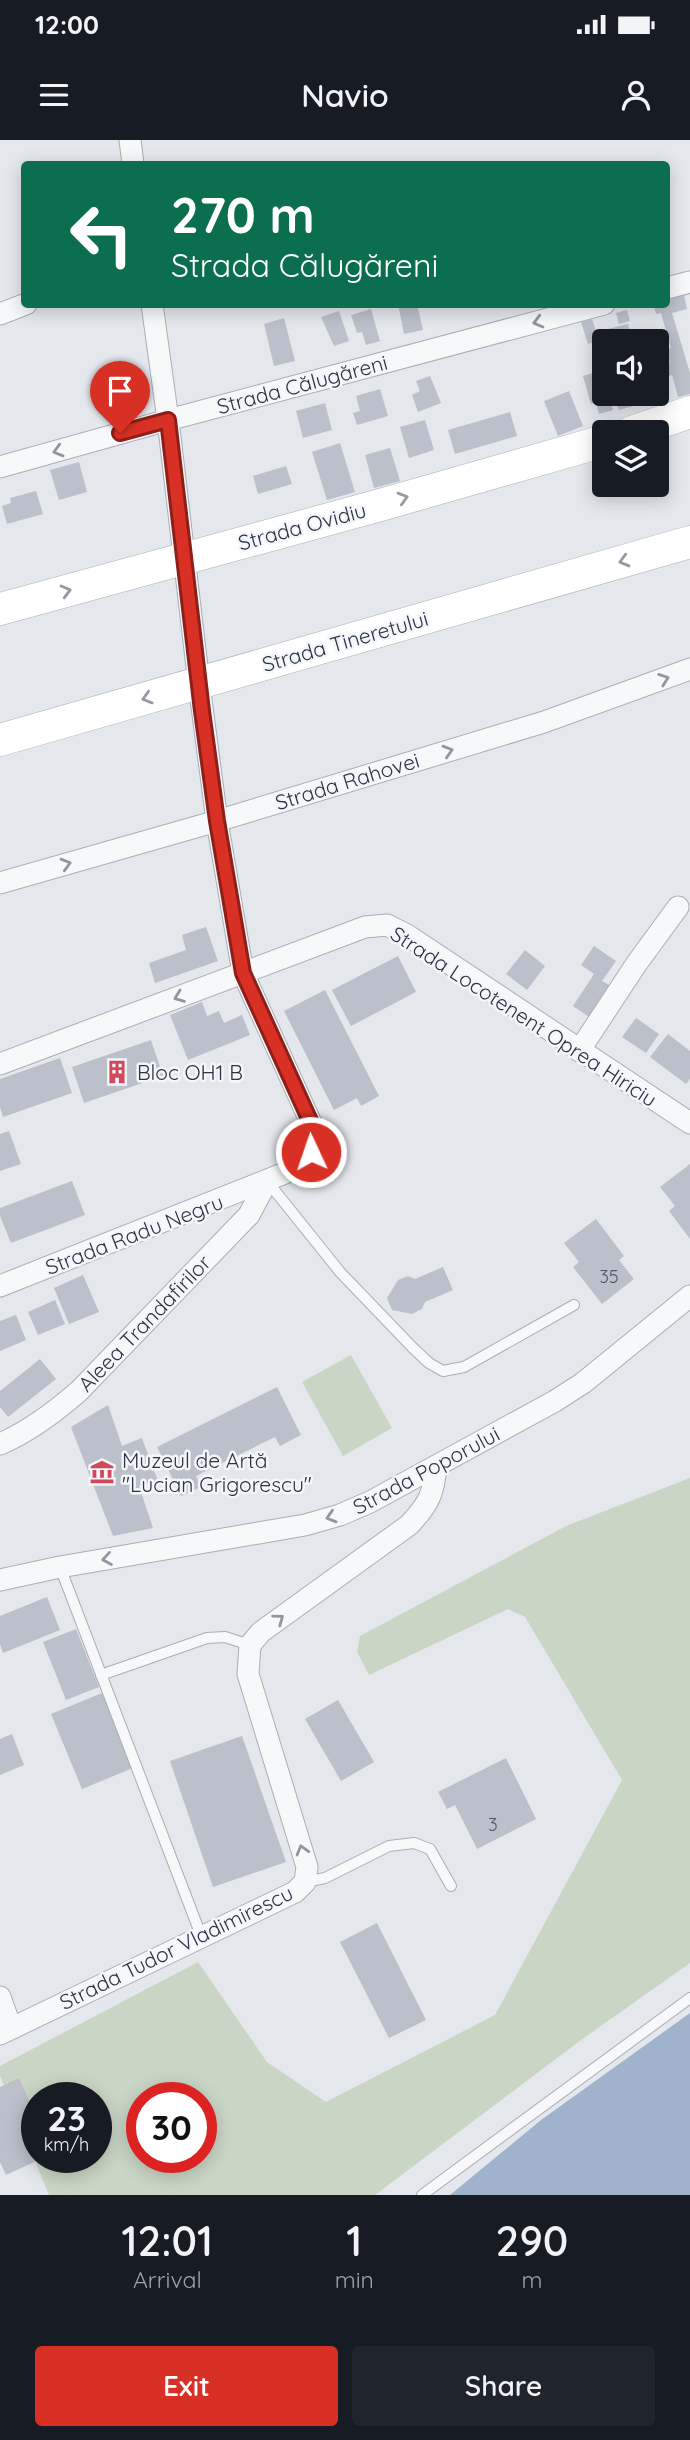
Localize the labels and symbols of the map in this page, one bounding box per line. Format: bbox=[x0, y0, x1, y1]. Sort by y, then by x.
one-way arrow bbox=[532, 314, 544, 328]
street label: Strada Călugăreni bbox=[214, 349, 390, 419]
pin bbox=[90, 361, 150, 433]
one-way arrow bbox=[53, 442, 65, 457]
one-way arrow bbox=[397, 492, 409, 507]
street label: Strada Ovidiu bbox=[235, 496, 369, 556]
one-way arrow bbox=[619, 553, 631, 567]
one-way arrow bbox=[60, 585, 72, 599]
street label: Strada Tineretului bbox=[259, 605, 431, 677]
one-way arrow bbox=[658, 674, 670, 688]
one-way arrow bbox=[141, 690, 153, 705]
one-way arrow bbox=[442, 744, 454, 759]
street label: Strada Rahovei bbox=[272, 747, 422, 815]
one-way arrow bbox=[59, 858, 71, 872]
street label: Strada Locotenent Oprea Hiriciu bbox=[386, 920, 662, 1112]
one-way arrow bbox=[173, 989, 185, 1003]
building icon: Bloc OH1 B bbox=[103, 1058, 131, 1086]
place label: Bloc OH1 B bbox=[137, 1059, 243, 1085]
position arrow bbox=[274, 1115, 348, 1189]
street label: Strada Radu Negru bbox=[41, 1188, 227, 1280]
street label: Aleea Trandafirilor bbox=[72, 1249, 216, 1397]
house number: 35 bbox=[599, 1265, 619, 1288]
street label: Strada Poporului bbox=[348, 1420, 504, 1520]
place label: Muzeul de Artă "Lucian Grigorescu" bbox=[122, 1447, 312, 1497]
museum icon: Muzeul de Artă "Lucian Grigorescu" bbox=[88, 1458, 116, 1486]
one-way arrow bbox=[325, 1509, 337, 1524]
one-way arrow bbox=[101, 1551, 113, 1566]
one-way arrow bbox=[271, 1615, 284, 1627]
house number: 3 bbox=[488, 1813, 498, 1836]
one-way arrow bbox=[296, 1844, 311, 1856]
street label: Strada Tudor Vladimirescu bbox=[55, 1879, 297, 2015]
speed limit sign: 30 bbox=[126, 2082, 217, 2173]

